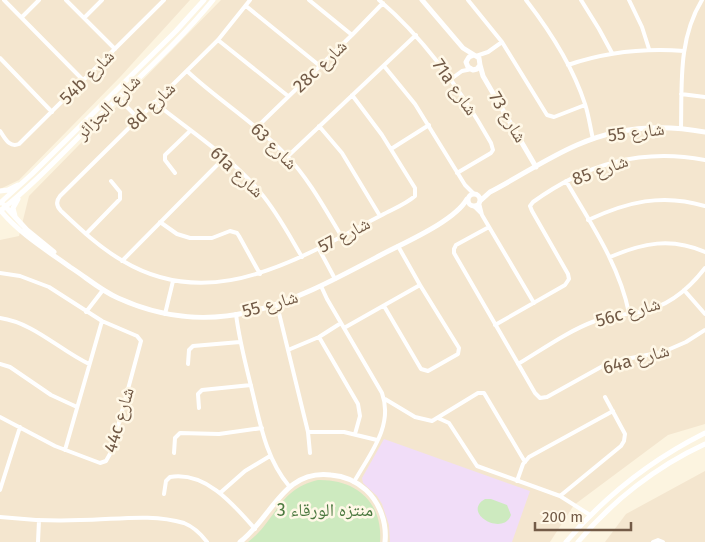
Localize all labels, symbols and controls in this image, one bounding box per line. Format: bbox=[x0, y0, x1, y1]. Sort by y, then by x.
street label: 28c شارع bbox=[288, 35, 352, 97]
street label: 54b شارع bbox=[55, 45, 119, 109]
street label: 71a شارع bbox=[428, 54, 482, 120]
street label: شارع الجزائر bbox=[70, 70, 145, 145]
street label: 8d شارع bbox=[122, 77, 180, 135]
street label: شارع 73 bbox=[484, 87, 532, 147]
street label: شارع 63 bbox=[246, 118, 302, 174]
street label: شارع 55 bbox=[606, 118, 666, 146]
street label: 61a شارع bbox=[206, 142, 268, 202]
street label: شارع 85 bbox=[569, 150, 631, 190]
street label: شارع 57 bbox=[314, 212, 374, 258]
street label: شارع 55 bbox=[240, 286, 300, 322]
street label: 56c شارع bbox=[593, 292, 663, 332]
street label: 64a شارع bbox=[600, 339, 672, 379]
street label: 44c شارع bbox=[99, 385, 139, 455]
park label: منتزه الورقاء 3 bbox=[277, 499, 373, 521]
scale bar bbox=[535, 500, 631, 532]
text: 200 m bbox=[542, 508, 583, 526]

